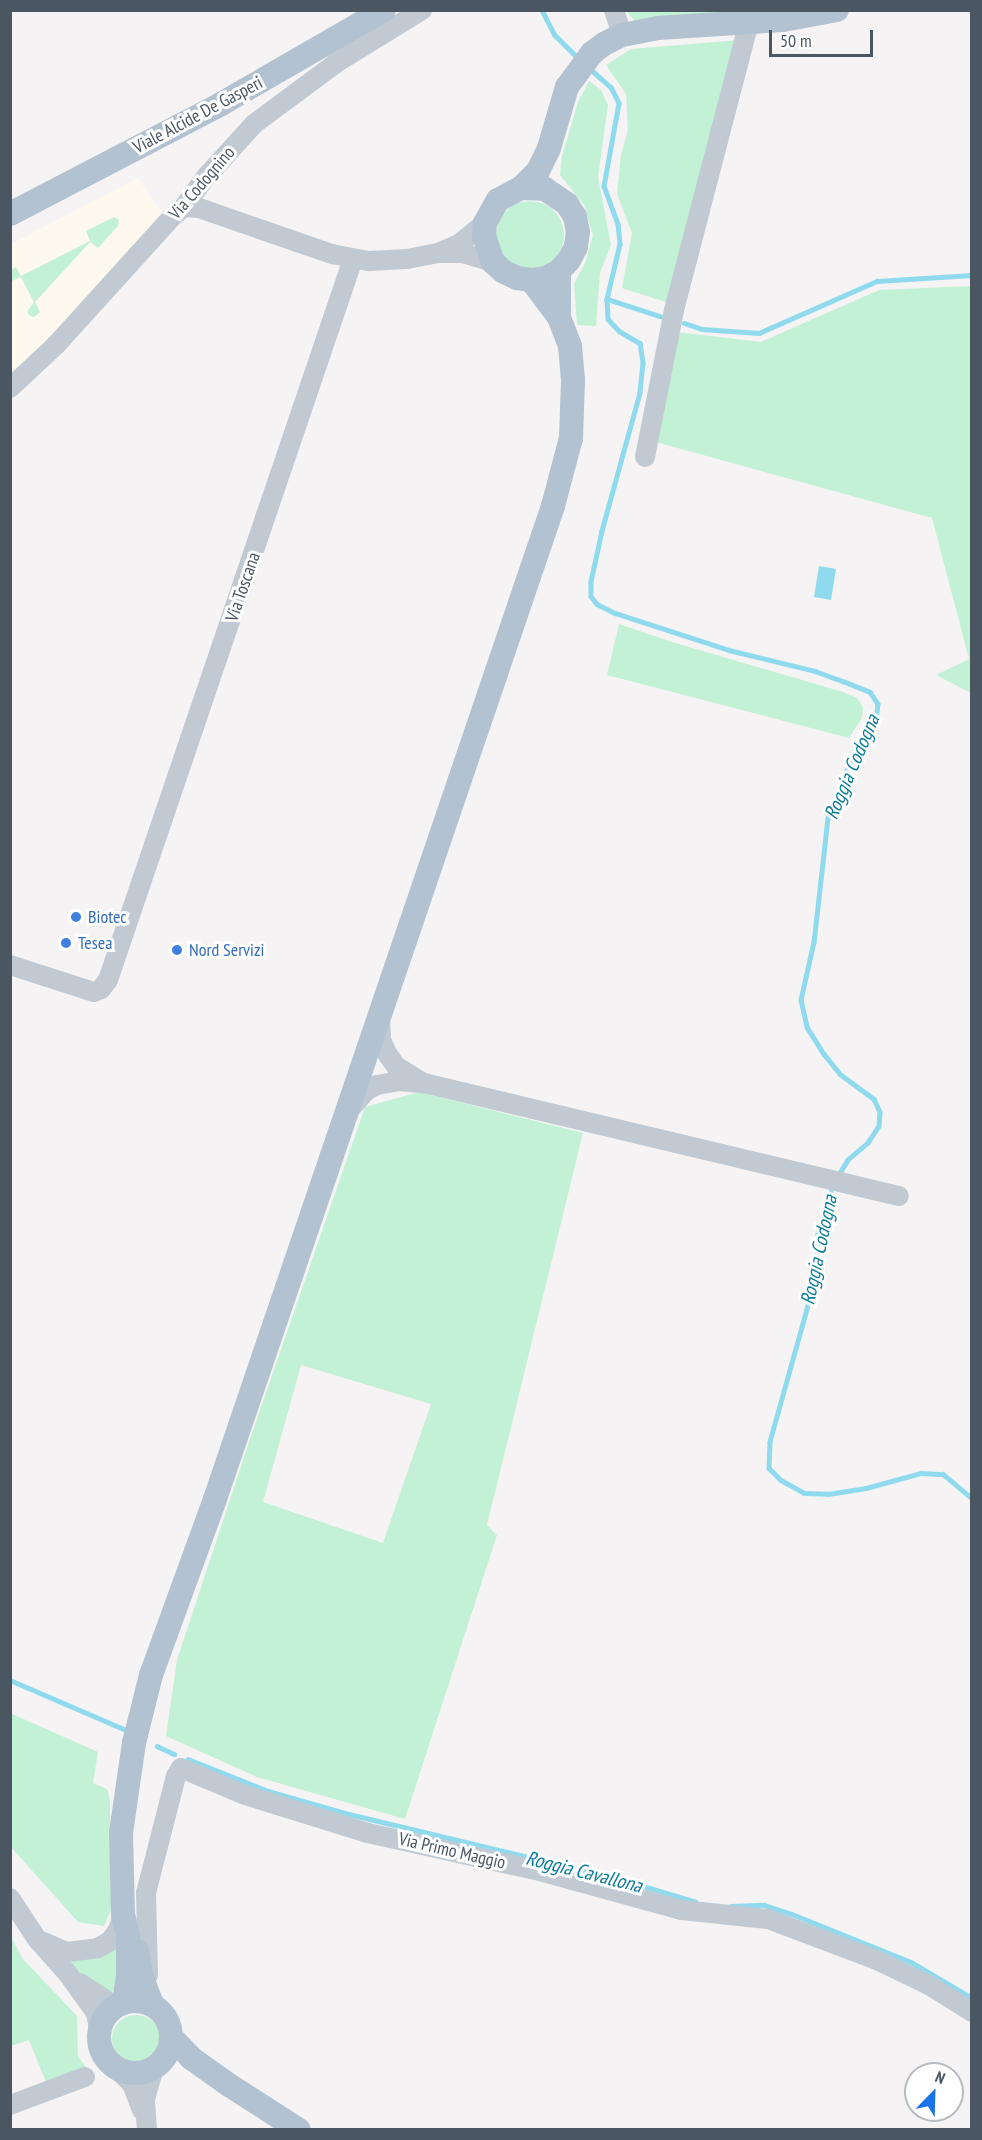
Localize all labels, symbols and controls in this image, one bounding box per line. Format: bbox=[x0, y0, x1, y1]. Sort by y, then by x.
scale bar bbox=[772, 18, 876, 56]
text: 50 m bbox=[780, 29, 812, 52]
street label: Viale Alcide De Gasperi bbox=[129, 72, 267, 158]
street label: Via Codognino bbox=[164, 142, 240, 224]
street label: Via Toscana bbox=[221, 549, 265, 625]
water label: Roggia Codogna bbox=[819, 711, 885, 823]
place label: Biotec bbox=[88, 906, 127, 928]
marker: Biotec bbox=[69, 910, 83, 924]
place label: Tesea bbox=[78, 932, 112, 954]
marker: Tesea bbox=[59, 936, 73, 950]
place label: Nord Servizi bbox=[189, 939, 264, 961]
marker: Nord Servizi bbox=[170, 943, 184, 957]
water label: Roggia Codogna bbox=[796, 1193, 842, 1307]
street label: Via Primo Maggio bbox=[396, 1828, 508, 1874]
water label: Roggia Cavallona bbox=[524, 1846, 644, 1898]
north arrow bbox=[904, 2062, 964, 2122]
text: N bbox=[932, 2066, 948, 2088]

